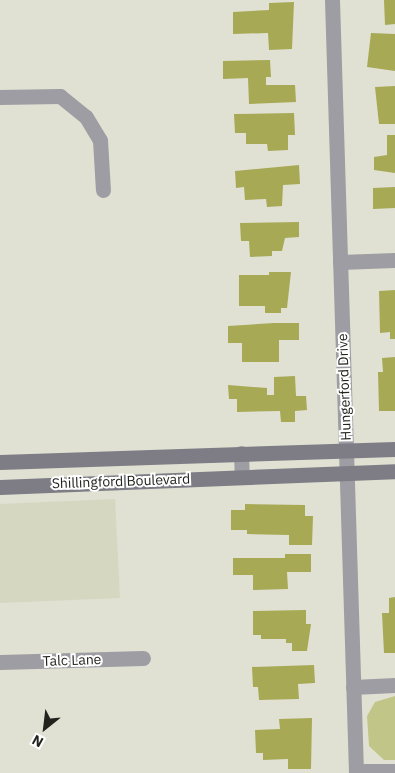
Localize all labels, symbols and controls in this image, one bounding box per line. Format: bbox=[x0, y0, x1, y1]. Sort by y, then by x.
street label: Hungerford Drive bbox=[334, 333, 354, 441]
street label: Shillingford Boulevard bbox=[51, 470, 191, 492]
street label: Talc Lane bbox=[42, 651, 102, 669]
north arrow bbox=[20, 703, 70, 753]
text: N bbox=[29, 731, 47, 751]

